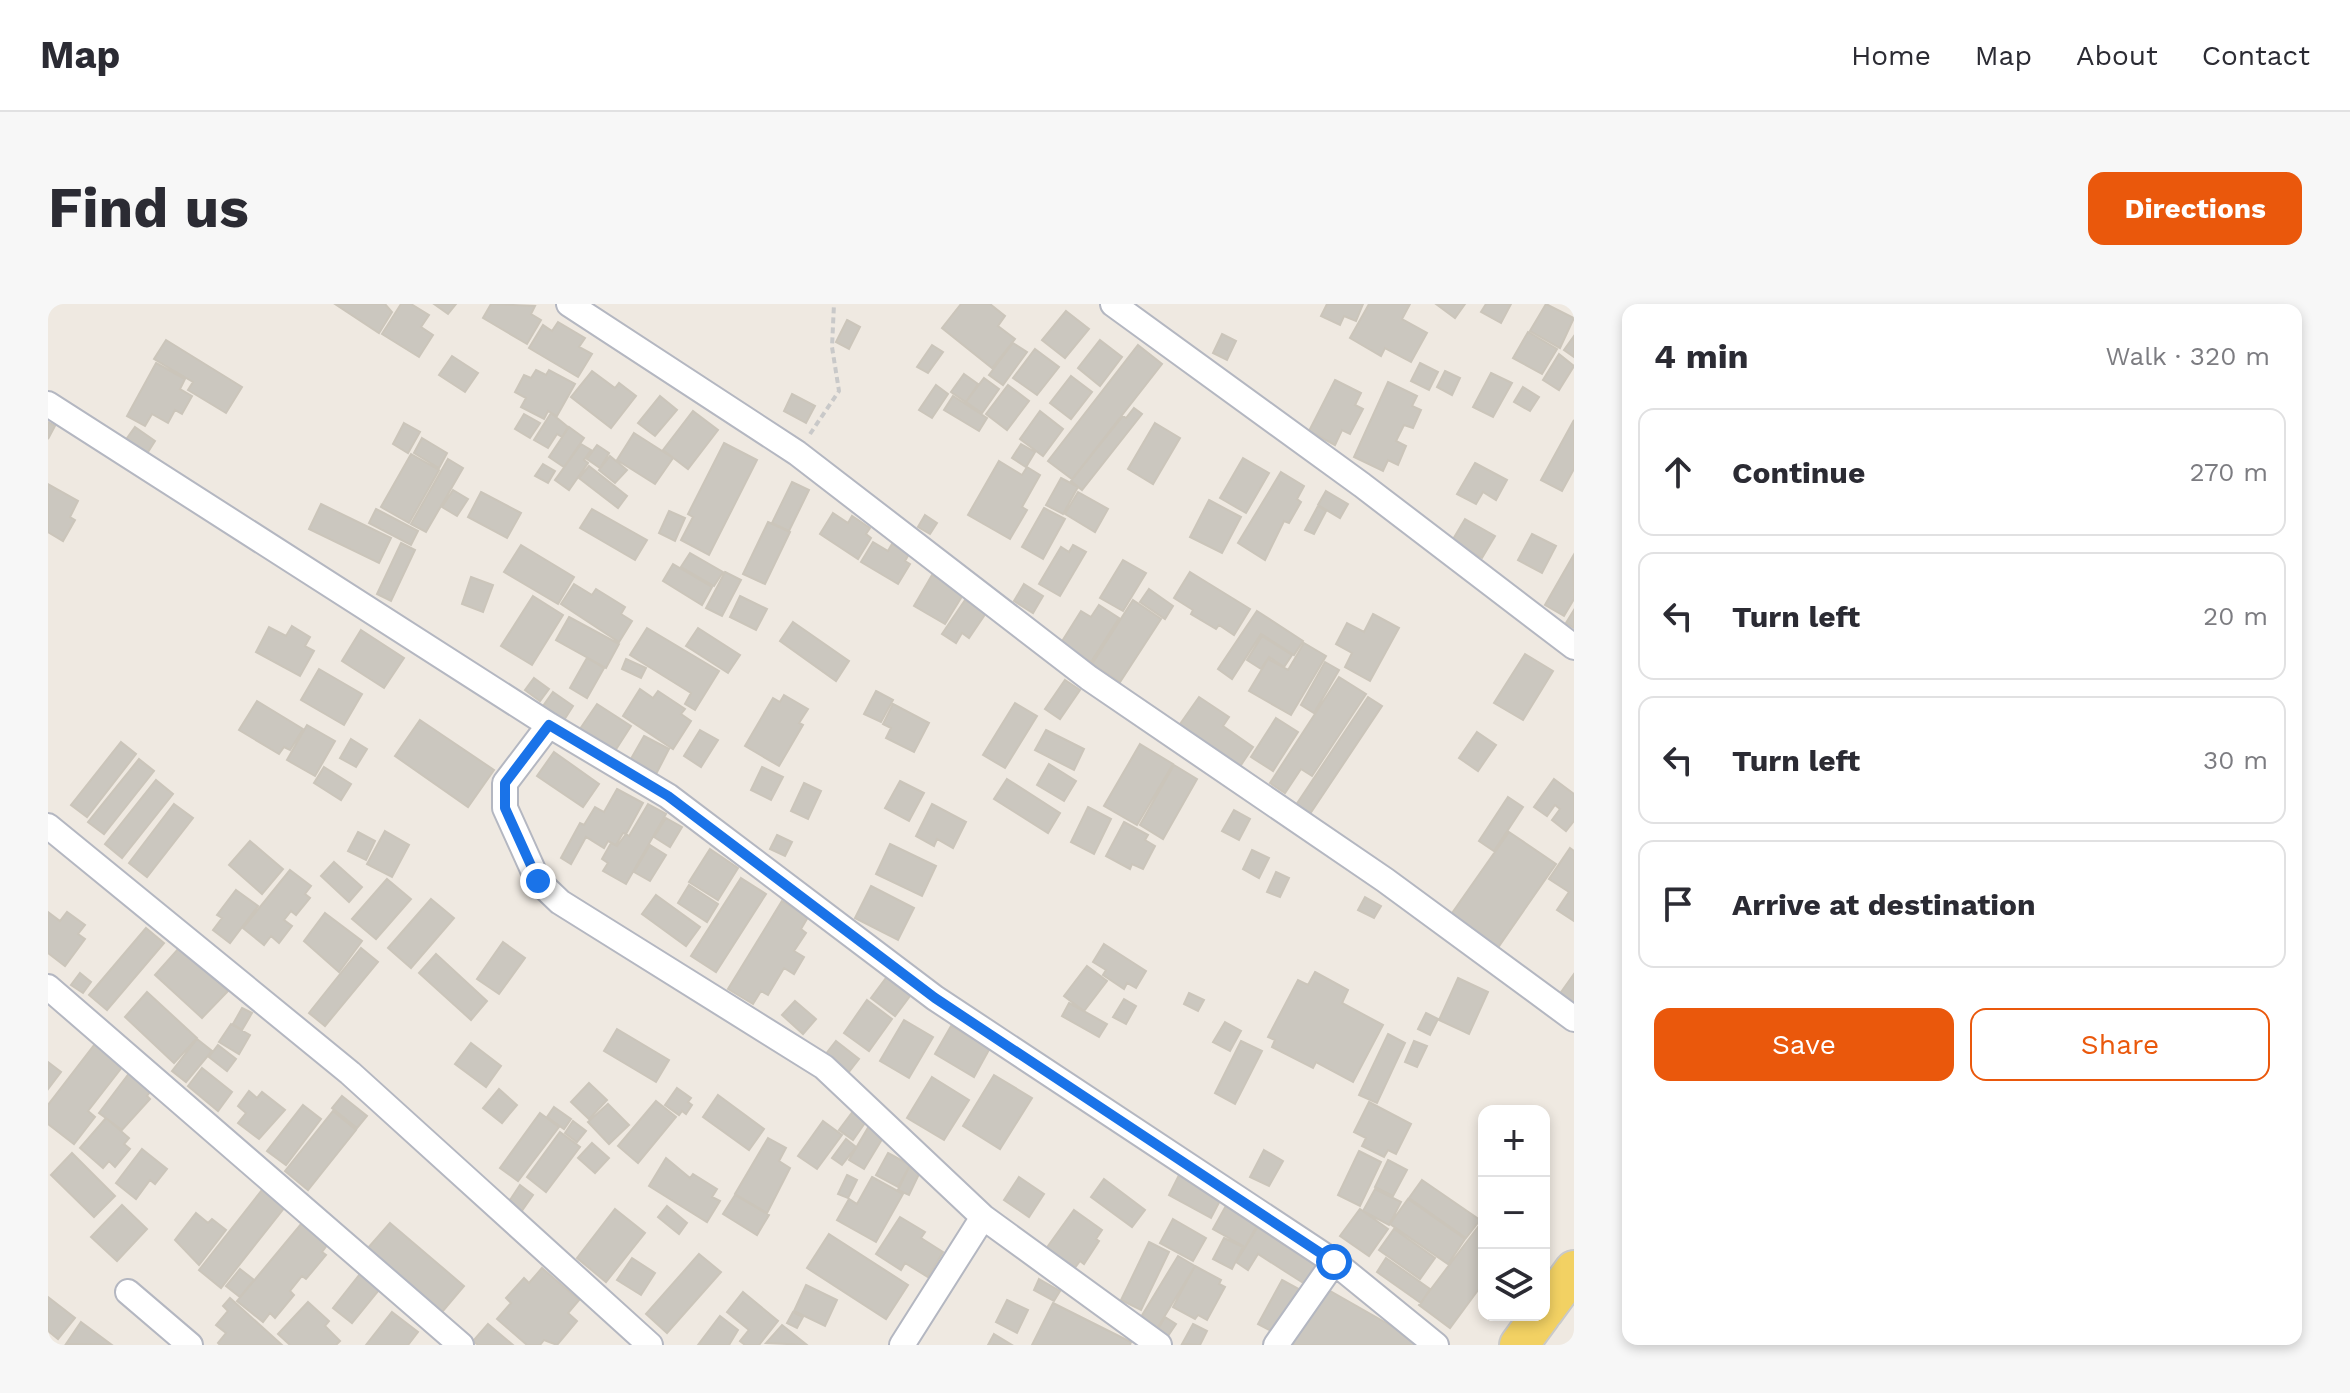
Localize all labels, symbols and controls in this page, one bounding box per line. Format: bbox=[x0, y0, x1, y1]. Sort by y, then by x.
text: Map bbox=[40, 33, 120, 77]
text: Home bbox=[1851, 39, 1931, 72]
text: Map bbox=[1975, 39, 2032, 72]
text: About bbox=[2076, 39, 2158, 72]
text: Contact bbox=[2202, 39, 2310, 72]
button: Directions bbox=[2088, 172, 2302, 245]
text: Find us bbox=[48, 175, 249, 241]
text: 4 min bbox=[1654, 336, 1749, 376]
text: Walk · 320 m bbox=[2105, 341, 2270, 371]
icon: ahead bbox=[1656, 450, 1700, 494]
text: Continue bbox=[1732, 455, 1865, 490]
text: 270 m bbox=[2189, 457, 2268, 487]
icon: left bbox=[1656, 594, 1700, 638]
text: Turn left bbox=[1732, 599, 1860, 634]
text: 20 m bbox=[2203, 601, 2268, 631]
icon: left bbox=[1656, 738, 1700, 782]
text: Turn left bbox=[1732, 743, 1860, 778]
text: 30 m bbox=[2203, 745, 2268, 775]
route end bbox=[520, 863, 556, 899]
icon: arrive bbox=[1656, 882, 1700, 926]
text: Arrive at destination bbox=[1732, 887, 2036, 922]
button: Save bbox=[1654, 1008, 1954, 1081]
button: Share bbox=[1970, 1008, 2270, 1081]
map controls bbox=[1478, 1105, 1550, 1321]
button: + bbox=[1478, 1105, 1550, 1177]
button: − bbox=[1478, 1177, 1550, 1249]
route start bbox=[1316, 1244, 1352, 1280]
button: layers bbox=[1478, 1249, 1550, 1321]

